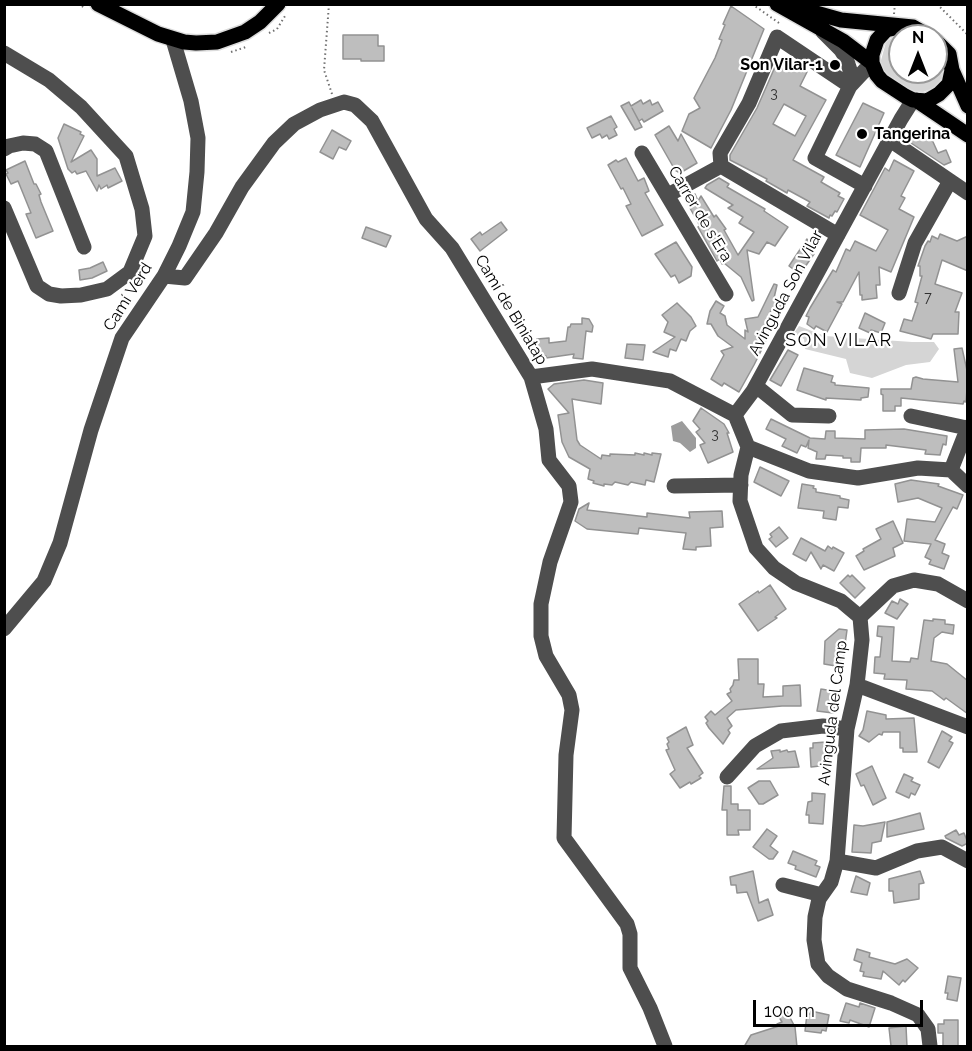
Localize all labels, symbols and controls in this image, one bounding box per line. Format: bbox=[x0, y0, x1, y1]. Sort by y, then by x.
north arrow bbox=[888, 24, 948, 84]
text: N bbox=[912, 28, 924, 47]
place label: Son Vilar-1 bbox=[740, 55, 823, 75]
marker: Son Vilar-1 bbox=[828, 58, 842, 72]
house number: 3 bbox=[770, 86, 778, 102]
place label: Tangerina bbox=[874, 124, 950, 144]
marker: Tangerina bbox=[855, 127, 869, 141]
street label: Carrer de s'Era bbox=[664, 163, 736, 265]
street label: Avinguda Son Vilar bbox=[745, 227, 827, 359]
street label: Camí de Biniatap bbox=[471, 251, 551, 369]
street label: Camí Verd bbox=[100, 259, 156, 335]
house number: 7 bbox=[924, 290, 932, 306]
district label: SON VILAR bbox=[785, 330, 893, 352]
house number: 3 bbox=[711, 427, 719, 443]
street label: Avinguda del Camp bbox=[815, 639, 851, 787]
scale bar bbox=[756, 988, 926, 1026]
text: 100 m bbox=[764, 1000, 815, 1021]

